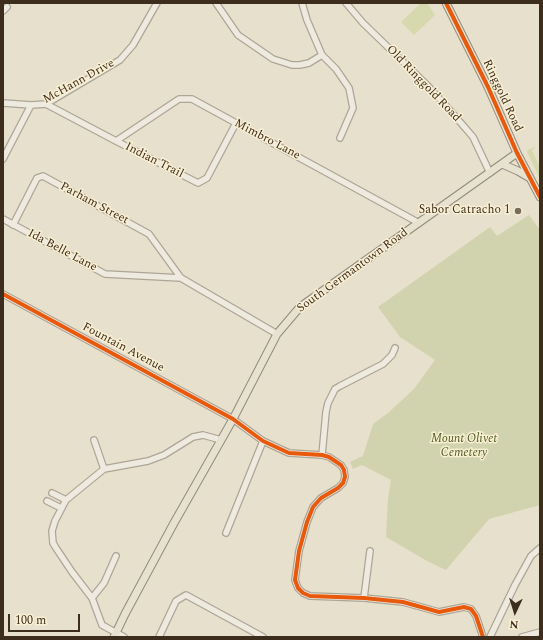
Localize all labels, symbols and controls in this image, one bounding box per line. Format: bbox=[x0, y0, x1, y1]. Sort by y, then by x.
street label: Old Ringgold Road bbox=[383, 43, 463, 125]
street label: McHann Drive bbox=[41, 57, 117, 107]
street label: Ringgold Road bbox=[479, 58, 525, 134]
street label: Mimbro Lane bbox=[232, 117, 302, 163]
street label: Indian Trail bbox=[122, 140, 186, 182]
street label: Parham Street bbox=[57, 180, 131, 228]
place label: Sabor Catracho 1 bbox=[419, 204, 510, 218]
marker: Sabor Catracho 1 bbox=[513, 206, 523, 216]
street label: South Germantown Road bbox=[295, 226, 411, 316]
street label: Ida Belle Lane bbox=[25, 227, 99, 275]
street label: Fountain Avenue bbox=[80, 320, 166, 376]
park label: Mount Olivet Cemetery bbox=[431, 433, 497, 461]
north arrow bbox=[495, 592, 535, 632]
scale bar bbox=[10, 606, 82, 632]
text: 100 m bbox=[15, 611, 46, 630]
text: N bbox=[509, 616, 519, 633]

